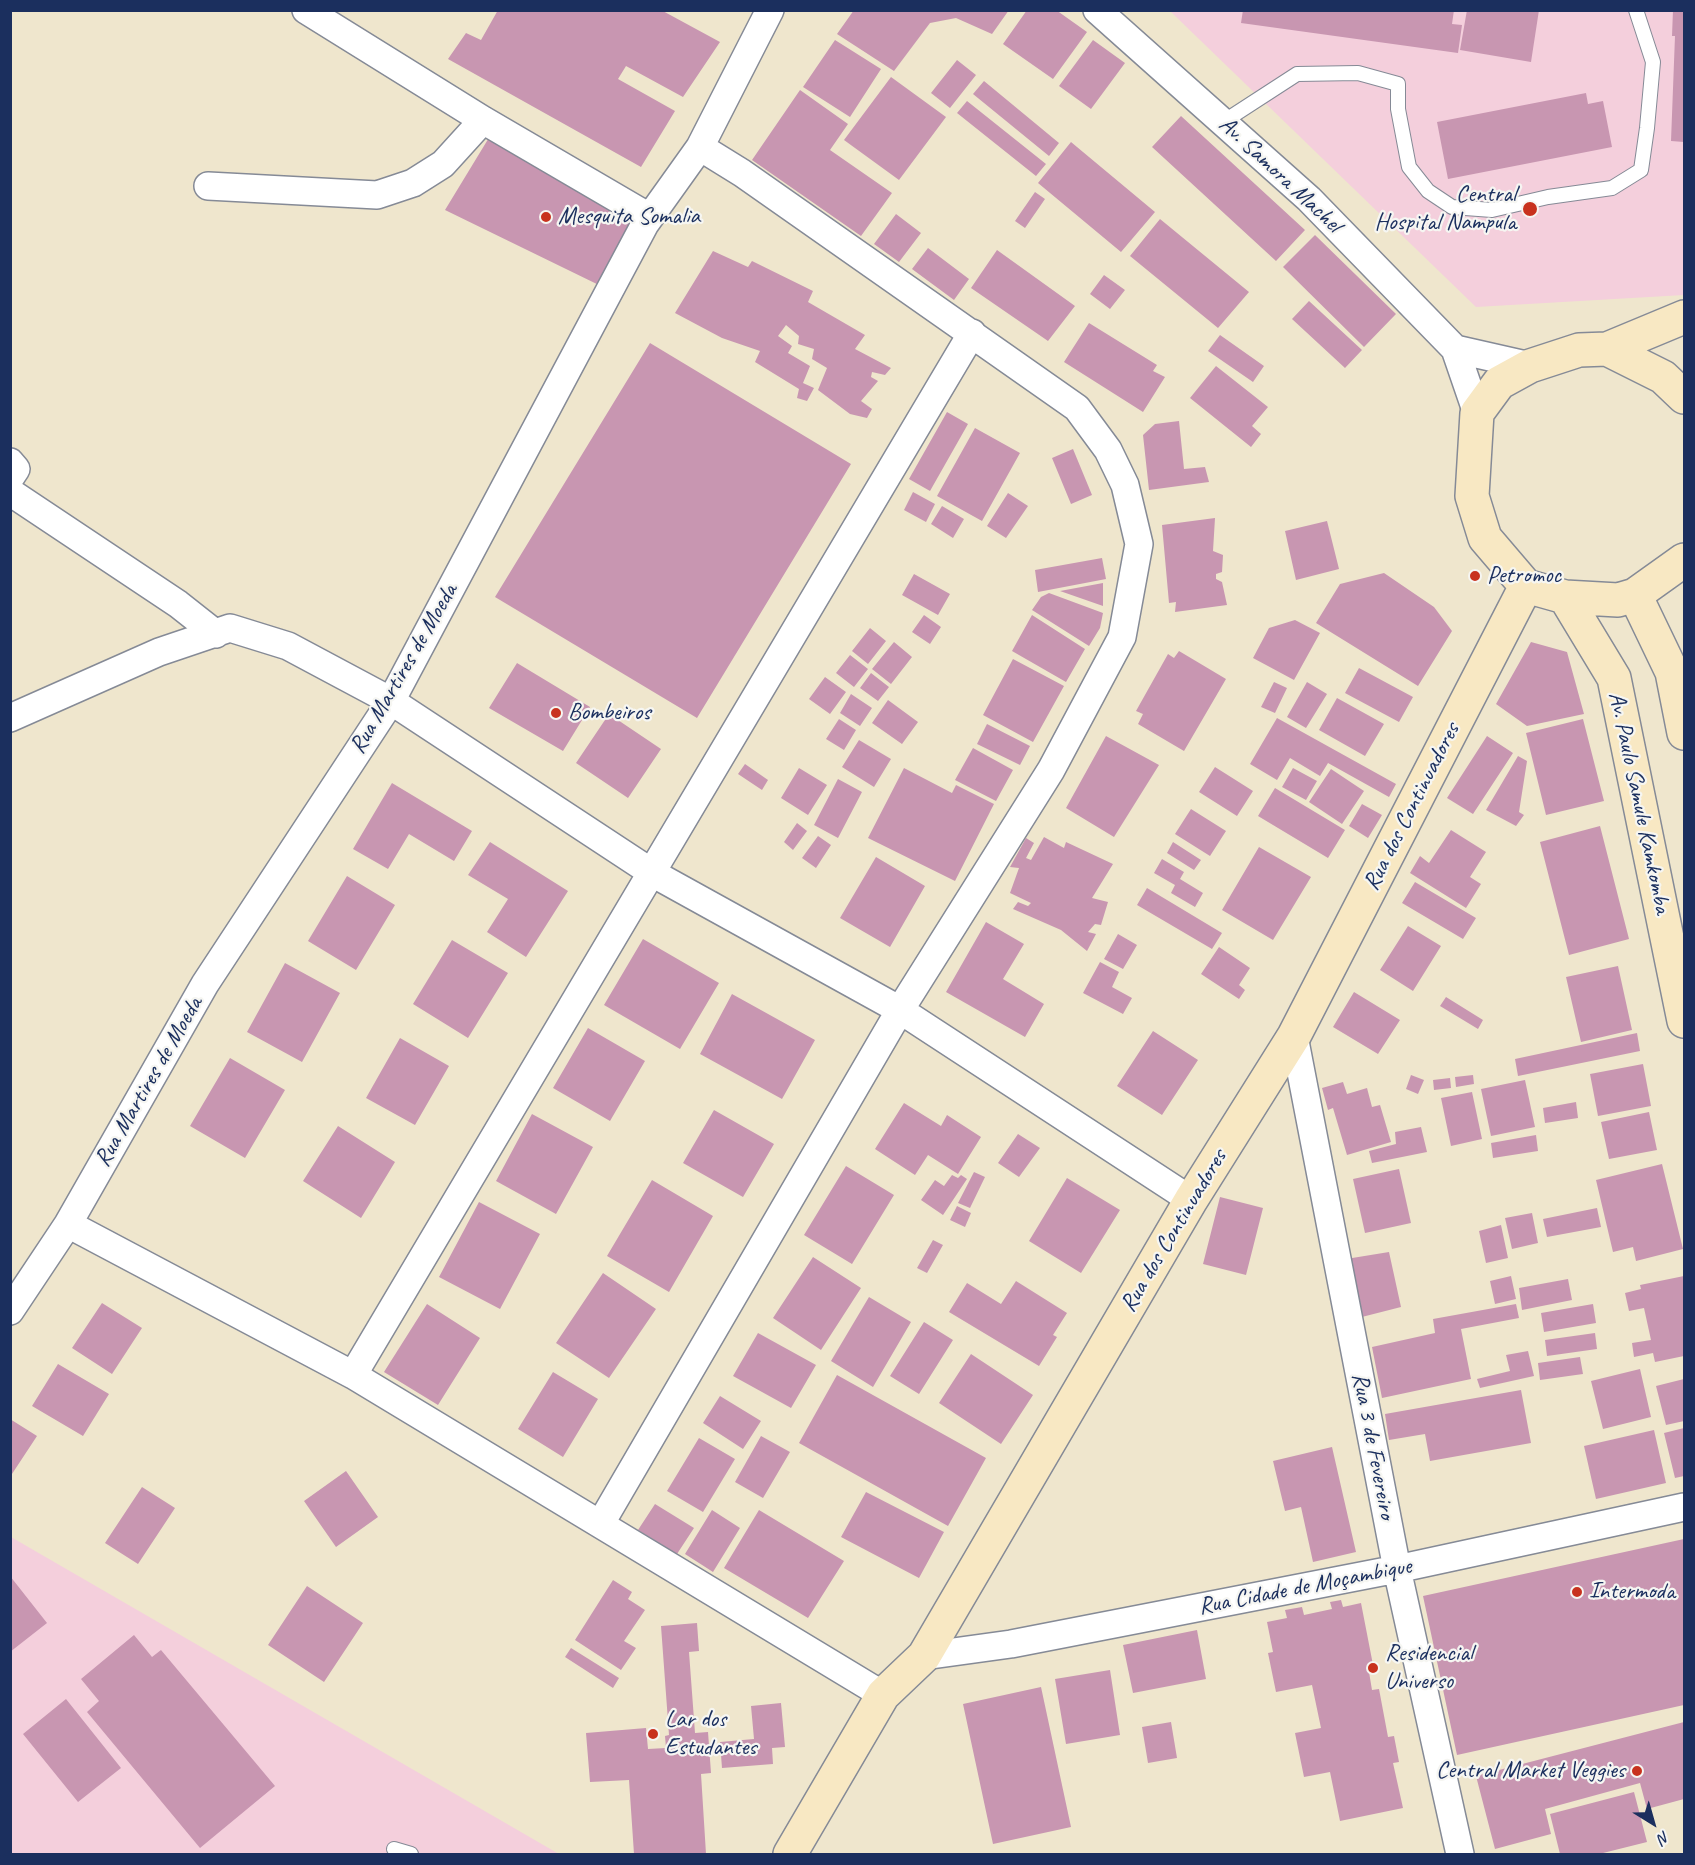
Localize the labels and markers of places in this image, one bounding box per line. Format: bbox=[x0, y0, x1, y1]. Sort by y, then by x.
place label: Central Hospital Nampula bbox=[1374, 181, 1516, 237]
marker: Central Hospital Nampula bbox=[1521, 200, 1539, 218]
place label: Mesquita Somalia bbox=[558, 203, 700, 231]
marker: Mesquita Somalia bbox=[539, 210, 553, 224]
place label: Petromoc bbox=[1487, 562, 1561, 590]
marker: Petromoc bbox=[1468, 569, 1482, 583]
place label: Bombeiros bbox=[568, 699, 650, 727]
marker: Bombeiros bbox=[549, 706, 563, 720]
place label: Intermoda bbox=[1589, 1578, 1675, 1606]
marker: Intermoda bbox=[1570, 1585, 1584, 1599]
place label: Residencial Universo bbox=[1385, 1640, 1473, 1696]
marker: Residencial Universo bbox=[1366, 1661, 1380, 1675]
place label: Lar dos Estudantes bbox=[665, 1706, 756, 1762]
marker: Lar dos Estudantes bbox=[646, 1727, 660, 1741]
place label: Central Market Veggies bbox=[1436, 1757, 1625, 1785]
marker: Central Market Veggies bbox=[1630, 1764, 1644, 1778]

